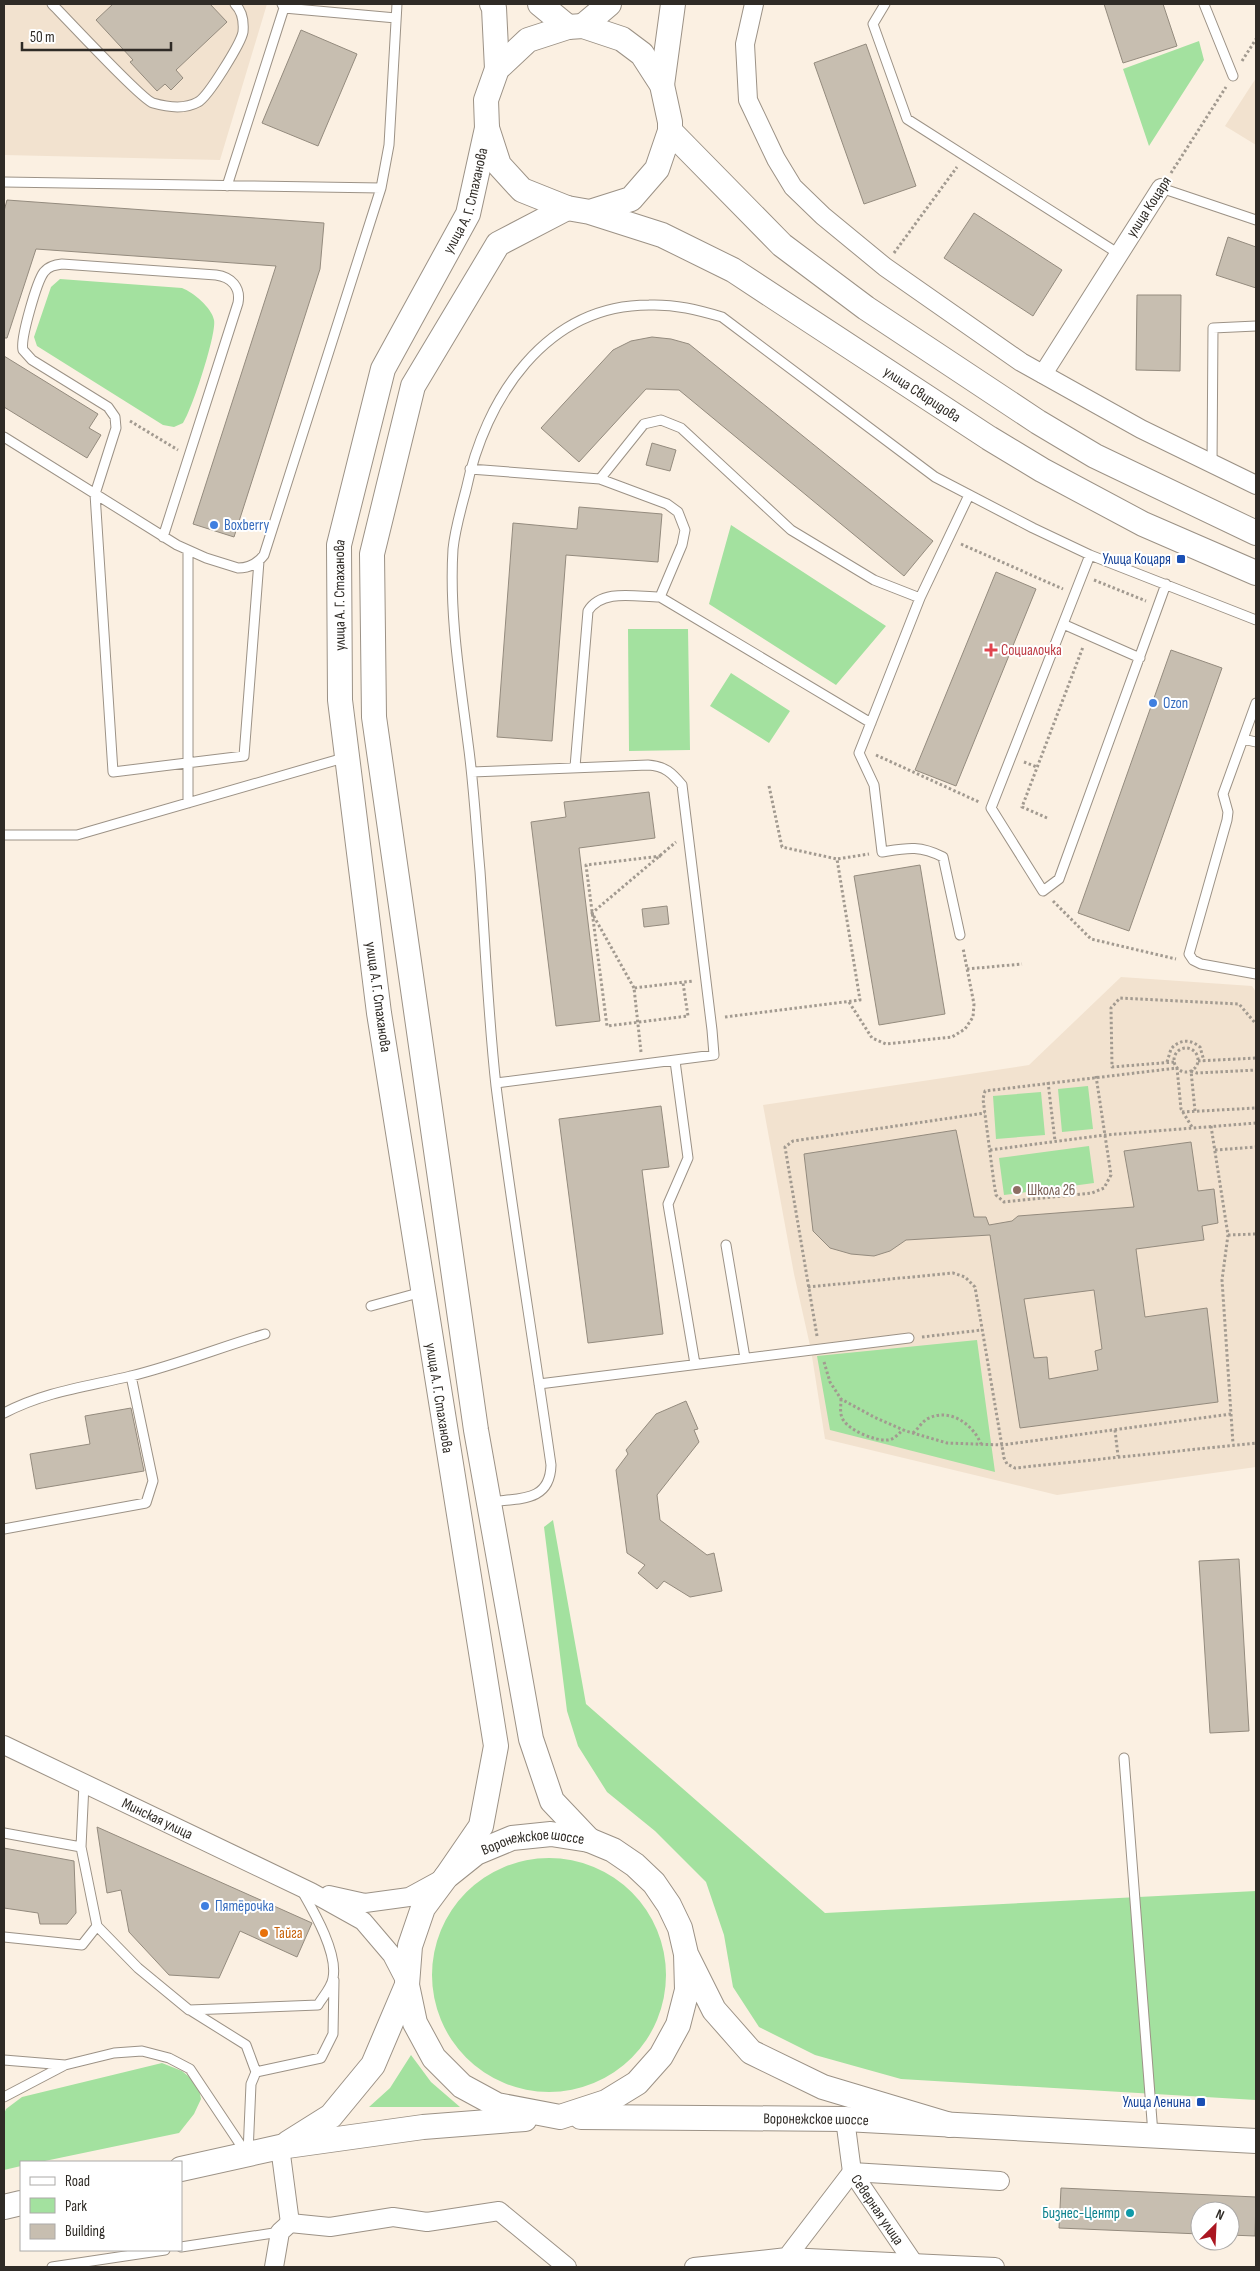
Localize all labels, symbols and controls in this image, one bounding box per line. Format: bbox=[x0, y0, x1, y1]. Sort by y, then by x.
scale bar bbox=[22, 20, 171, 52]
text: 50 m bbox=[30, 28, 55, 47]
street label: улица А. Г. Стаханова bbox=[439, 146, 492, 257]
street label: улица Коцаря bbox=[1122, 173, 1176, 241]
street label: улица Свиридова bbox=[880, 362, 965, 427]
place label: Boxberry bbox=[224, 516, 269, 535]
marker: Boxberry bbox=[208, 519, 220, 531]
street label: улица А. Г. Стаханова bbox=[330, 537, 350, 651]
place label: Улица Коцаря bbox=[1103, 550, 1171, 569]
marker: Улица Коцаря bbox=[1175, 553, 1187, 565]
place label: Социалочка bbox=[1001, 641, 1062, 660]
marker: Социалочка bbox=[985, 644, 997, 656]
place label: Ozon bbox=[1163, 694, 1188, 713]
marker: Ozon bbox=[1147, 697, 1159, 709]
street label: улица А. Г. Стаханова bbox=[361, 941, 395, 1054]
place label: Школа 26 bbox=[1027, 1181, 1075, 1200]
marker: Школа 26 bbox=[1011, 1184, 1023, 1196]
street label: улица А. Г. Стаханова bbox=[421, 1342, 457, 1455]
street label: Минская улица bbox=[119, 1793, 196, 1844]
street label: Воронежское шоссе bbox=[478, 1825, 586, 1859]
place label: Пятёрочка bbox=[215, 1897, 274, 1916]
marker: Пятёрочка bbox=[199, 1900, 211, 1912]
place label: Тайга bbox=[274, 1924, 303, 1943]
marker: Тайга bbox=[258, 1927, 270, 1939]
place label: Улица Ленина bbox=[1122, 2093, 1191, 2112]
marker: Улица Ленина bbox=[1195, 2096, 1207, 2108]
street label: Воронежское шоссе bbox=[763, 2109, 869, 2130]
legend bbox=[20, 2161, 182, 2251]
street label: Северная улица bbox=[847, 2171, 908, 2249]
text: Road bbox=[65, 2172, 90, 2191]
text: Park bbox=[65, 2197, 87, 2216]
north arrow bbox=[1190, 2201, 1240, 2251]
place label: Бизнес-Центр bbox=[1042, 2204, 1120, 2223]
text: N bbox=[1213, 2205, 1227, 2224]
marker: Бизнес-Центр bbox=[1124, 2207, 1136, 2219]
text: Building bbox=[65, 2222, 105, 2241]

